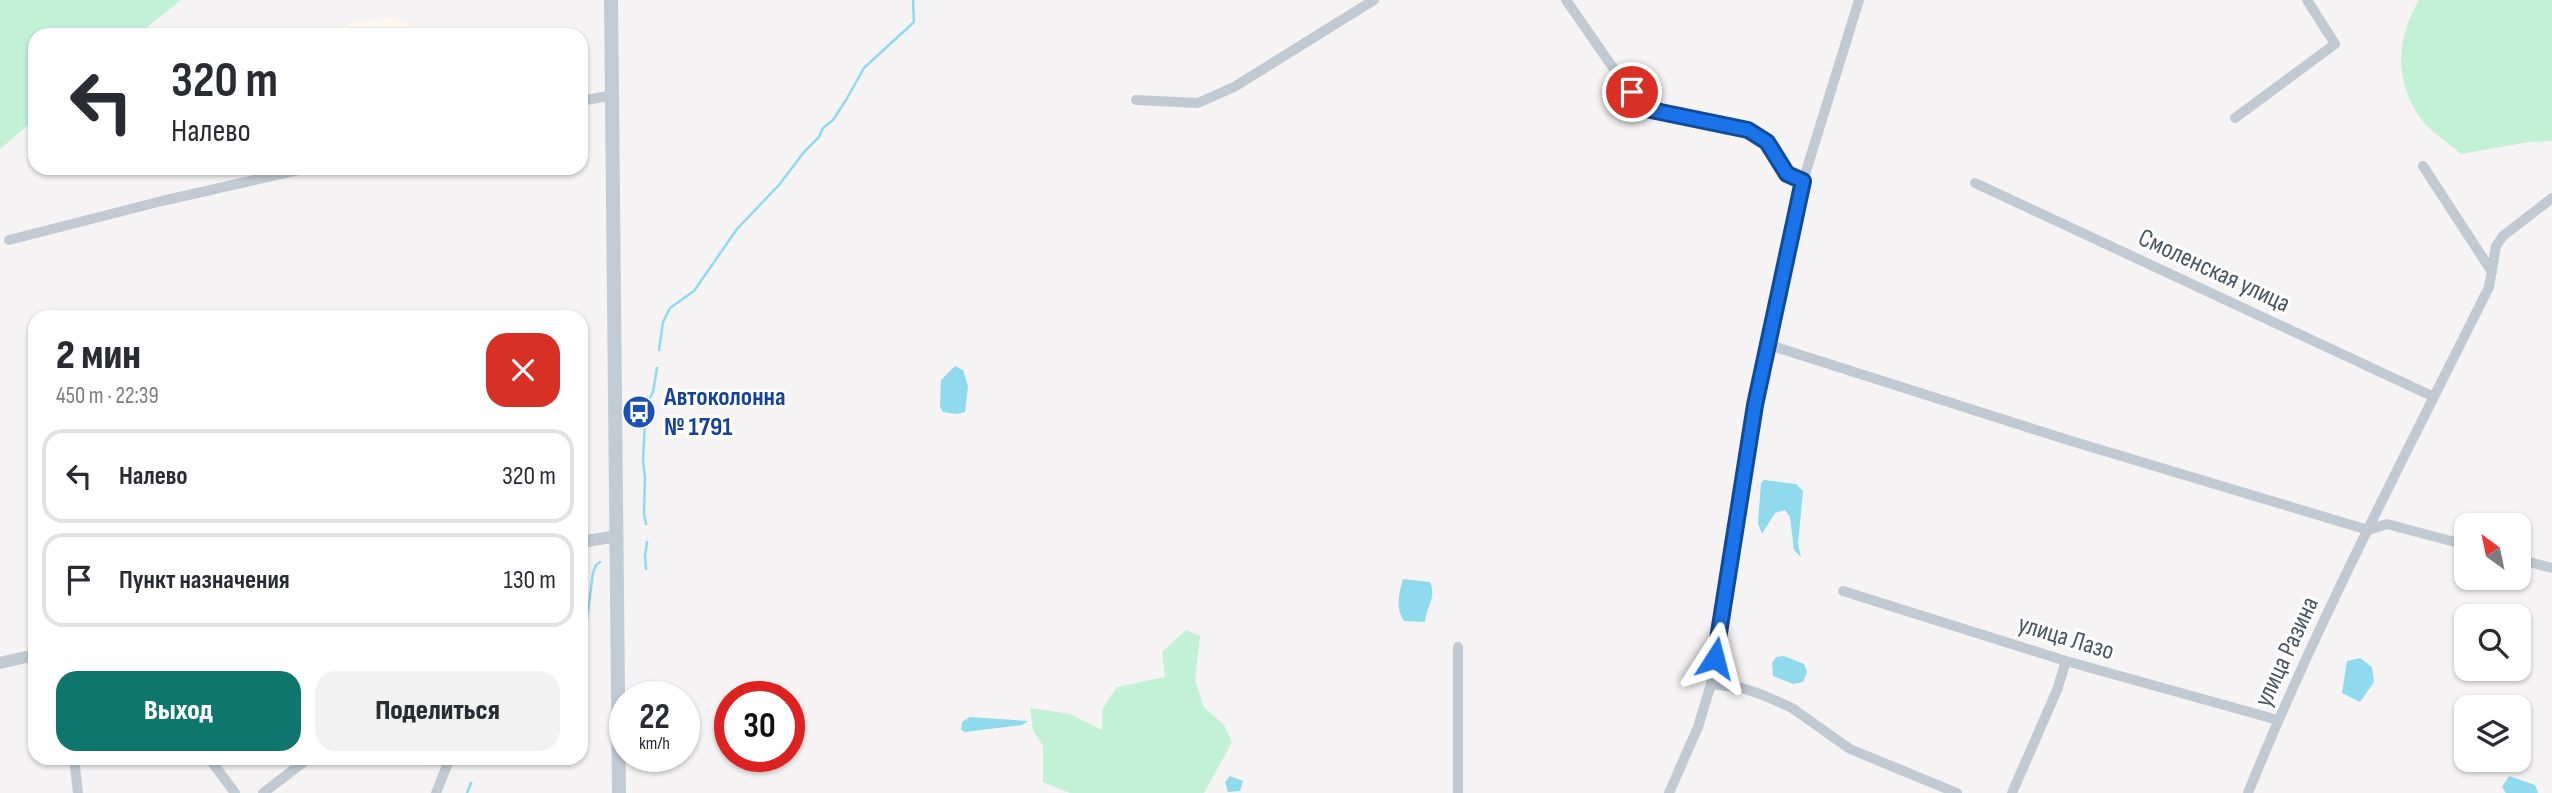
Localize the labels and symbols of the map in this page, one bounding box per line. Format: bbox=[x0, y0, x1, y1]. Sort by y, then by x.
pin bbox=[1602, 62, 1662, 122]
street label: Смоленская улица bbox=[2133, 222, 2295, 320]
place label: Автоколонна № 1791 bbox=[663, 382, 786, 443]
bus stop icon: Автоколонна № 1791 bbox=[620, 393, 658, 431]
north arrow bbox=[2454, 513, 2530, 590]
street label: улица Разина bbox=[2248, 592, 2326, 712]
street label: улица Лазо bbox=[2014, 609, 2118, 667]
position arrow bbox=[1678, 621, 1752, 695]
speed limit sign: 30 bbox=[714, 681, 805, 772]

